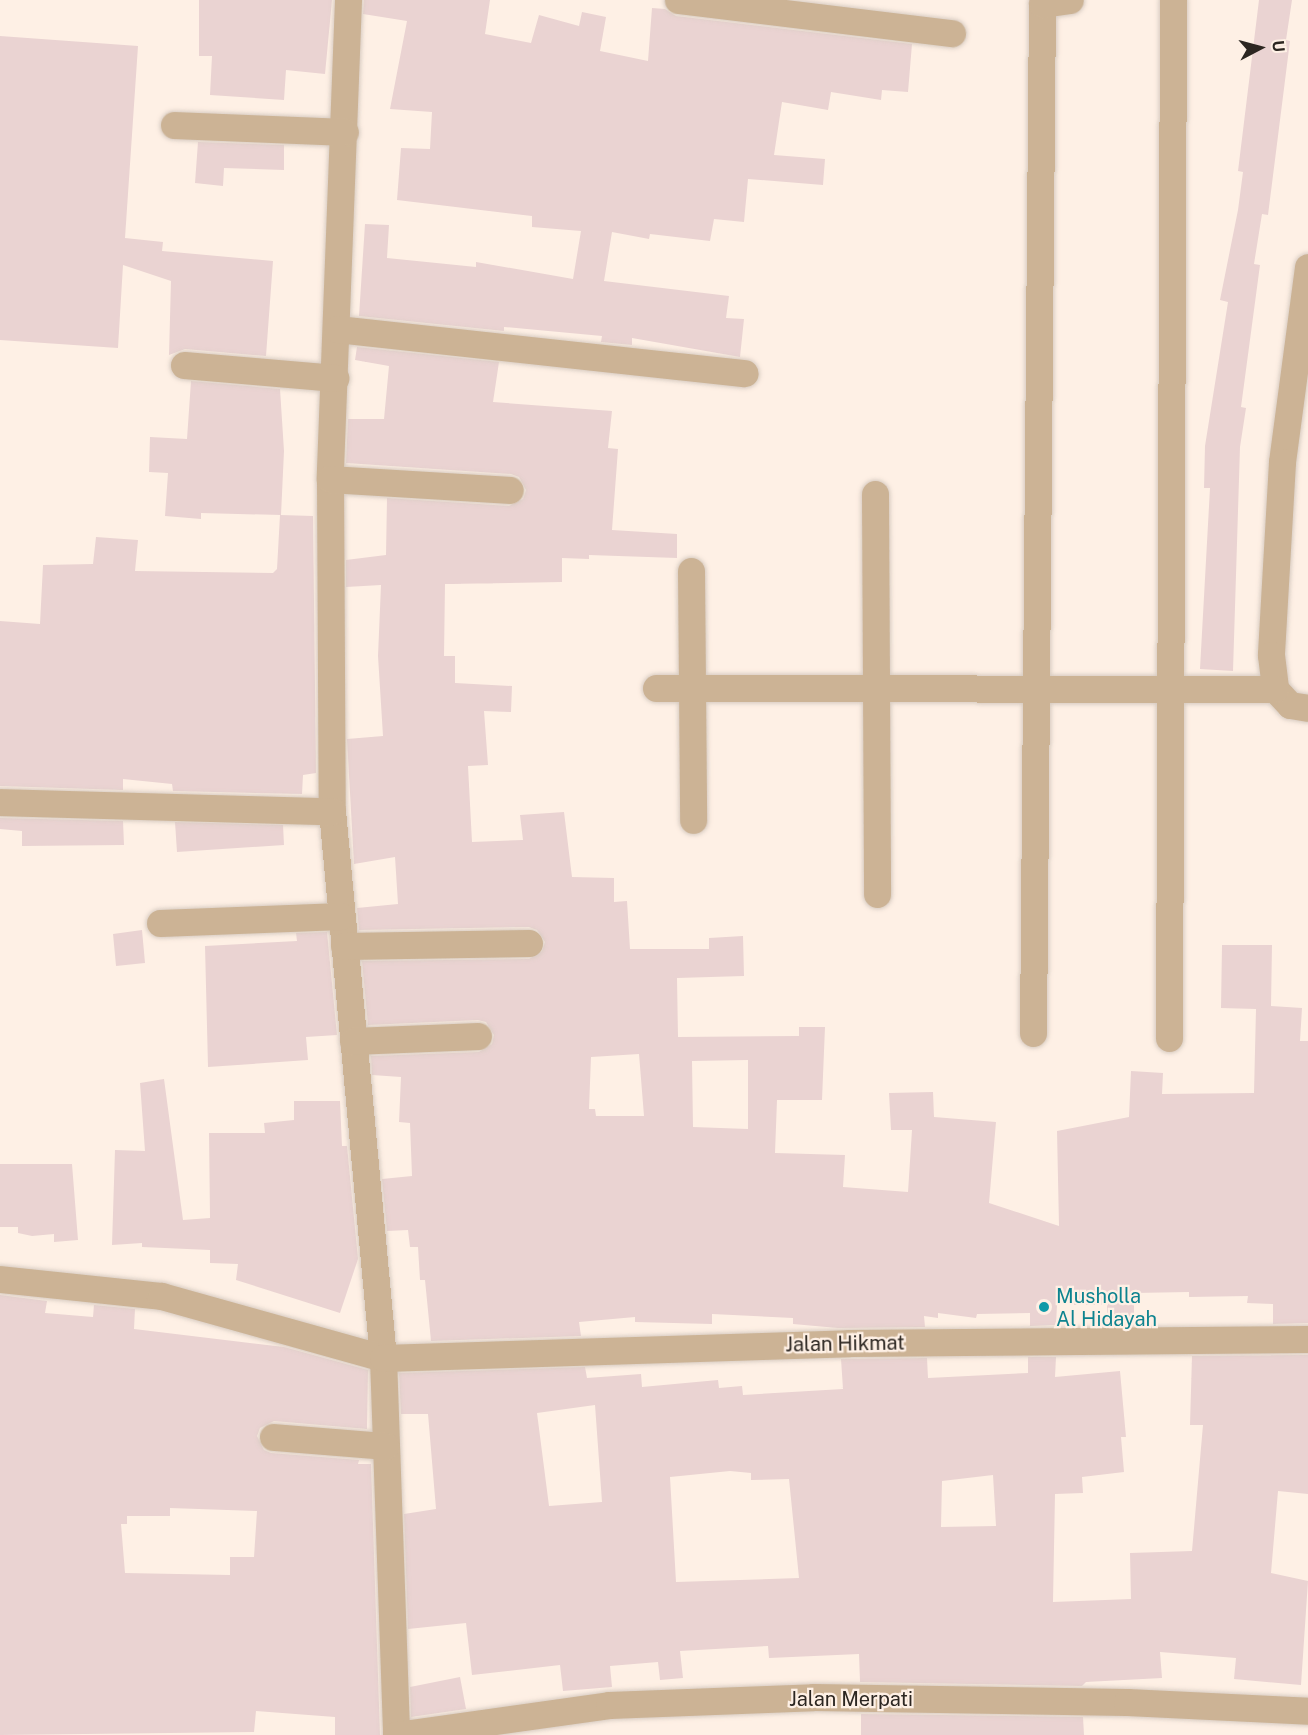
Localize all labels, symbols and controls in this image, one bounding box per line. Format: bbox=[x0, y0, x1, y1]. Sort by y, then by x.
north arrow bbox=[1230, 18, 1290, 78]
text: U bbox=[1268, 39, 1288, 53]
place label: Musholla Al Hidayah bbox=[1056, 1284, 1157, 1331]
marker: Musholla Al Hidayah bbox=[1037, 1300, 1051, 1314]
street label: Jalan Hikmat bbox=[785, 1331, 905, 1357]
street label: Jalan Merpati bbox=[789, 1687, 913, 1711]

